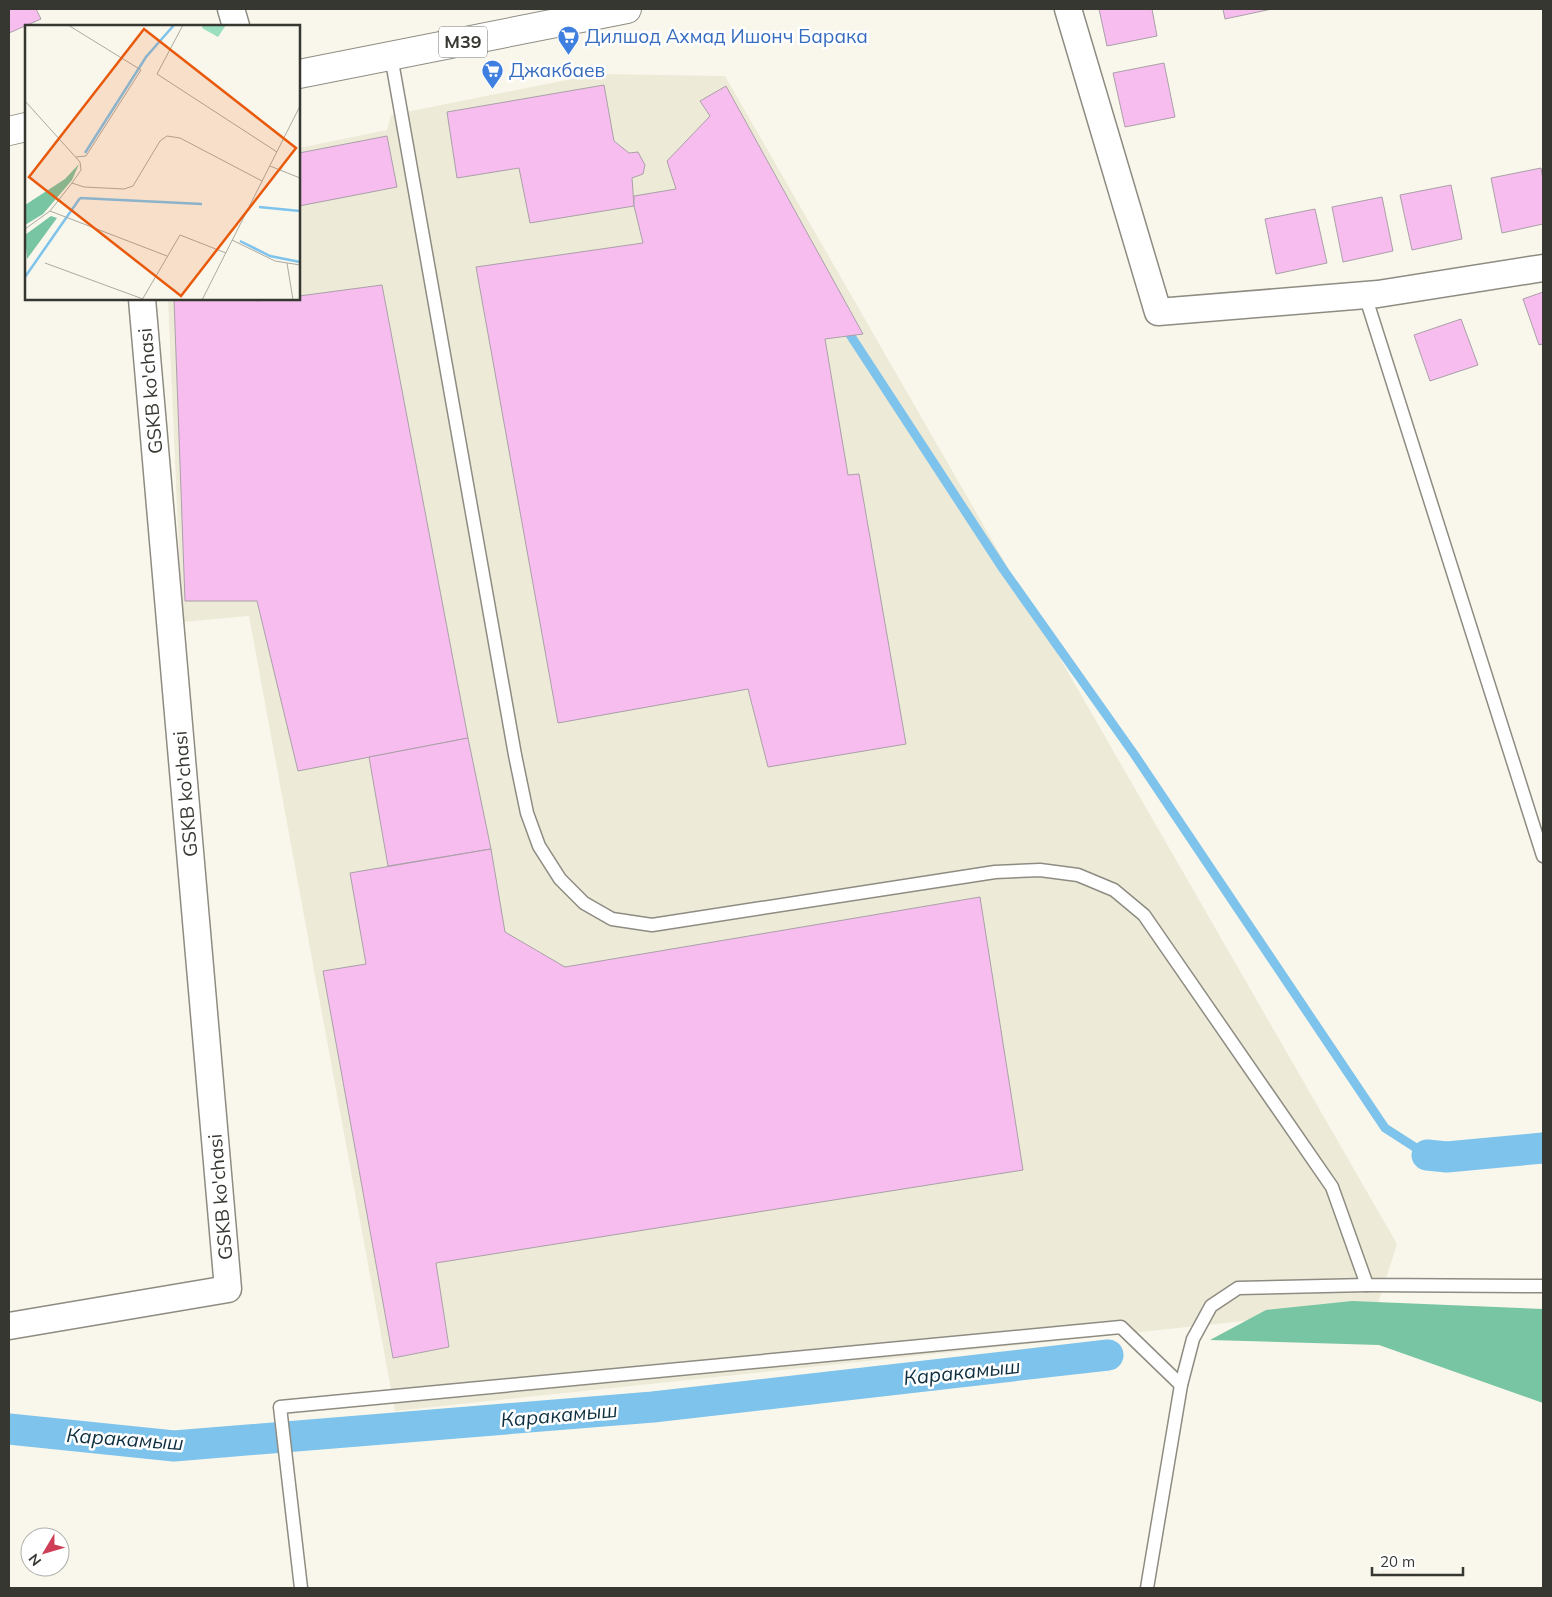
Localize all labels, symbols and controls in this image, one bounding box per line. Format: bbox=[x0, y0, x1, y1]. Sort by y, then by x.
supermarket icon: Дилшод Ахмад Ишонч Барака bbox=[557, 24, 581, 55]
place label: Дилшод Ахмад Ишонч Барака bbox=[585, 24, 868, 48]
inset map bbox=[25, 25, 300, 300]
road number: M39 bbox=[439, 27, 487, 58]
supermarket icon: Джакбаев bbox=[481, 58, 505, 89]
place label: Джакбаев bbox=[509, 58, 605, 82]
street label: GSKB ko'chasi bbox=[133, 327, 167, 455]
street label: GSKB ko'chasi bbox=[168, 730, 202, 858]
street label: GSKB ko'chasi bbox=[203, 1133, 237, 1261]
water label: Каракамыш bbox=[902, 1353, 1022, 1390]
water label: Каракамыш bbox=[499, 1397, 619, 1432]
water label: Каракамыш bbox=[66, 1422, 184, 1455]
north arrow bbox=[20, 1527, 70, 1577]
scale bar bbox=[1372, 1544, 1463, 1576]
text: N bbox=[24, 1550, 45, 1570]
text: 20 m bbox=[1380, 1552, 1415, 1571]

